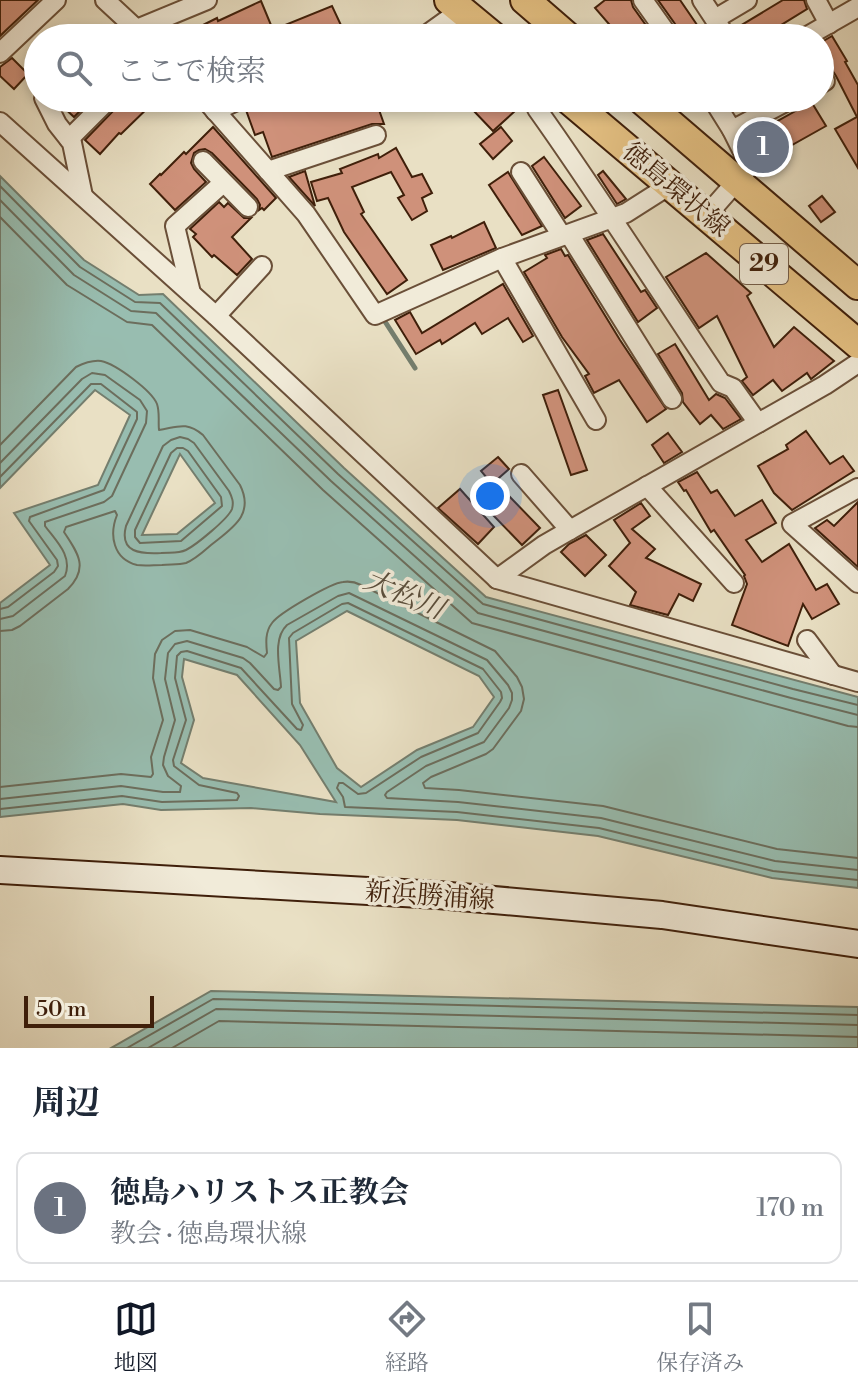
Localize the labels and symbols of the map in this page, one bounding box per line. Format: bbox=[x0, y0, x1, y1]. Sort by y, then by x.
pin: 1 bbox=[737, 117, 789, 177]
street label: 徳島環状線 bbox=[616, 136, 736, 244]
road number: 29 bbox=[740, 244, 788, 284]
your location bbox=[470, 476, 510, 516]
water label: 大松川 bbox=[358, 562, 452, 629]
street label: 新浜勝浦線 bbox=[364, 876, 496, 916]
scale bar bbox=[24, 992, 154, 1028]

